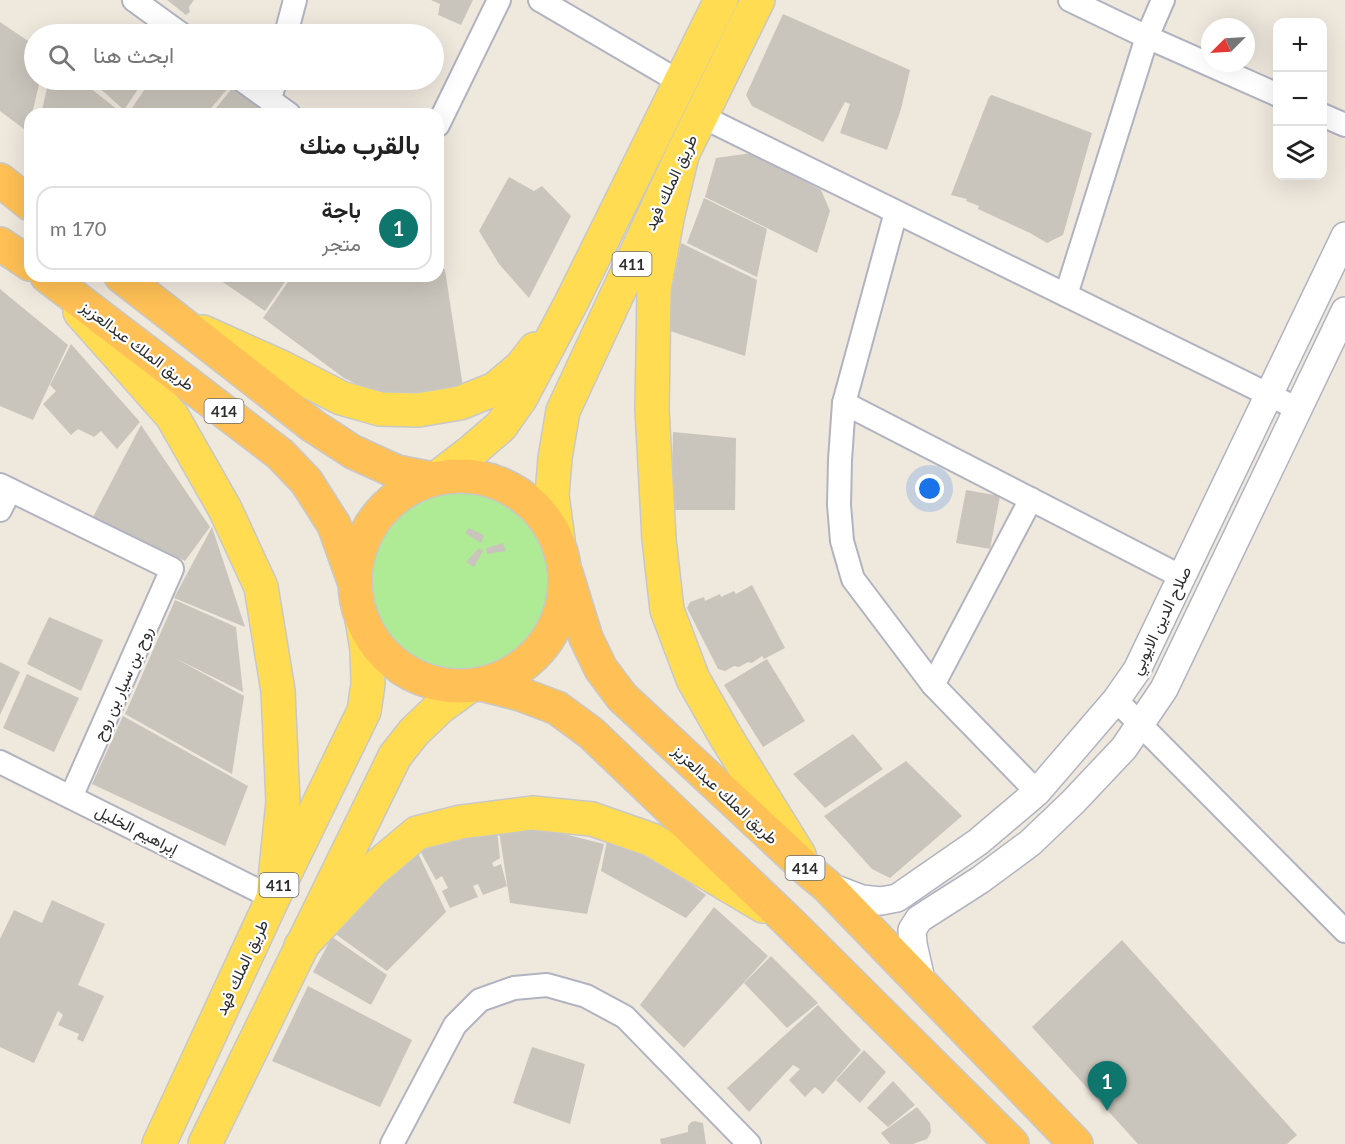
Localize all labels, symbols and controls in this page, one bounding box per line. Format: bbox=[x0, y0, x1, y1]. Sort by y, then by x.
north arrow bbox=[1201, 18, 1255, 72]
map controls bbox=[1273, 18, 1327, 180]
button: + bbox=[1273, 18, 1327, 72]
search box bbox=[24, 24, 444, 90]
icon: search bbox=[45, 41, 78, 74]
text: ابحث هنا bbox=[93, 41, 174, 68]
button: − bbox=[1273, 72, 1327, 126]
button: layers bbox=[1273, 126, 1327, 180]
text: بالقرب منك bbox=[300, 128, 420, 160]
street label: طريق الملك فهد bbox=[640, 131, 702, 234]
text: باجة bbox=[322, 196, 361, 223]
text: 170 m bbox=[50, 216, 106, 240]
text: 1 bbox=[393, 216, 404, 240]
text: متجر bbox=[322, 231, 361, 255]
road number: 411 bbox=[612, 252, 652, 276]
street label: طريق الملك عبدالعزيز bbox=[76, 296, 198, 395]
road number: 414 bbox=[204, 399, 244, 423]
your location bbox=[915, 474, 944, 503]
street label: صلاح الدين الايوبي bbox=[1126, 563, 1199, 679]
street label: روح بن سيار بن روح bbox=[88, 623, 158, 744]
street label: طريق الملك عبدالعزيز bbox=[667, 740, 783, 849]
street label: إبراهيم الخليل bbox=[92, 800, 182, 860]
road number: 414 bbox=[786, 856, 824, 880]
road number: 411 bbox=[260, 873, 298, 897]
street label: طريق الملك فهد bbox=[211, 916, 273, 1019]
pin: 1 bbox=[1088, 1062, 1126, 1111]

